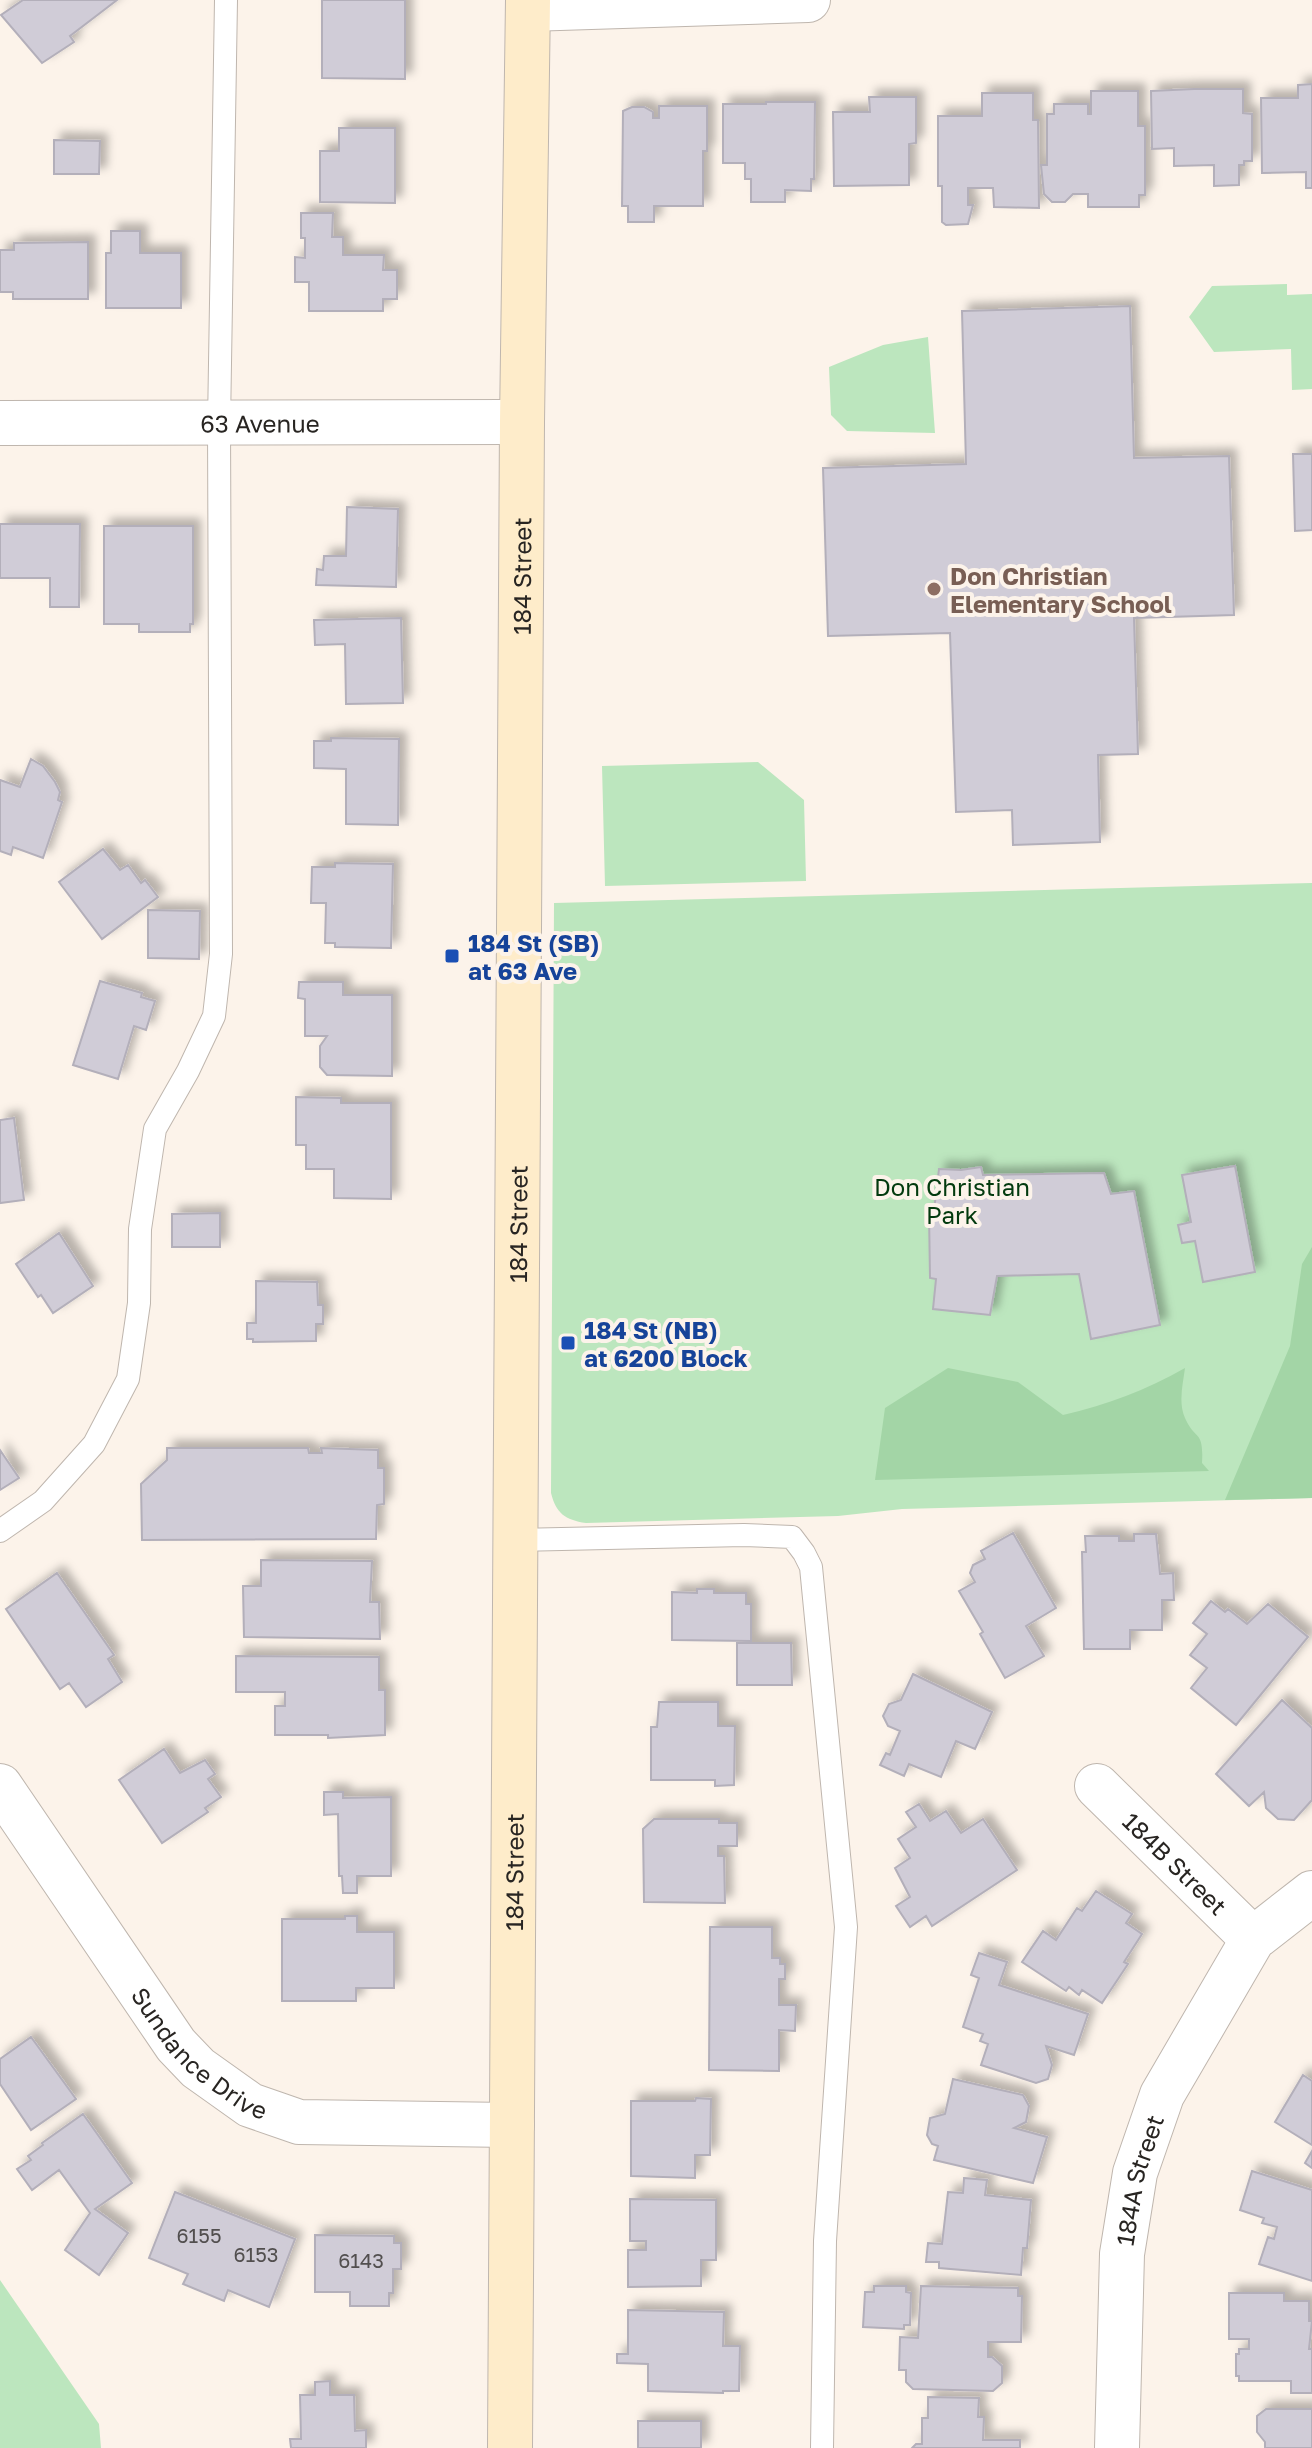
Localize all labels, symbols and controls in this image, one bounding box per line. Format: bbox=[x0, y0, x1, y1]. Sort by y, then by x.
street label: 63 Avenue bbox=[200, 408, 320, 437]
street label: 184 Street bbox=[506, 517, 536, 635]
place label: Don Christian Elementary School bbox=[950, 561, 1172, 618]
marker: Don Christian Elementary School bbox=[925, 580, 943, 598]
place label: 184 St (SB) at 63 Ave bbox=[468, 928, 599, 985]
marker: 184 St (SB) at 63 Ave bbox=[443, 947, 461, 965]
street label: 184 Street bbox=[502, 1165, 532, 1283]
park label: Don Christian Park bbox=[874, 1172, 1030, 1229]
place label: 184 St (NB) at 6200 Block bbox=[584, 1315, 748, 1372]
marker: 184 St (NB) at 6200 Block bbox=[559, 1334, 577, 1352]
street label: 184B Street bbox=[1118, 1806, 1234, 1920]
street label: 184 Street bbox=[499, 1813, 528, 1931]
street label: Sundance Drive bbox=[126, 1981, 271, 2124]
street label: 184A Street bbox=[1109, 2111, 1169, 2248]
house number: 6155 bbox=[177, 2223, 222, 2247]
house number: 6153 bbox=[233, 2242, 279, 2266]
house number: 6143 bbox=[338, 2248, 384, 2272]

